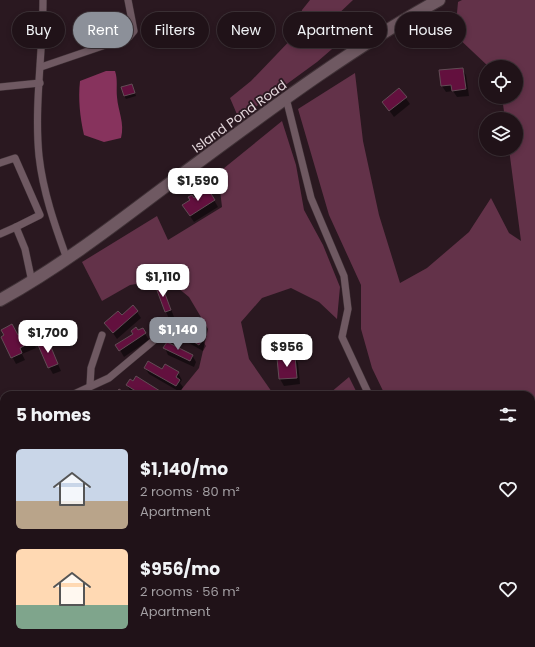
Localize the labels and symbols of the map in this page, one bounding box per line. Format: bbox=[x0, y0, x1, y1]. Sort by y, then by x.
street label: Island Pond Road bbox=[188, 76, 290, 157]
pin: $1,590 bbox=[165, 168, 231, 202]
pin: $1,110 bbox=[130, 264, 196, 298]
pin: $1,140 bbox=[145, 317, 211, 351]
pin: $1,700 bbox=[15, 320, 81, 354]
pin: $956 bbox=[263, 334, 311, 368]

